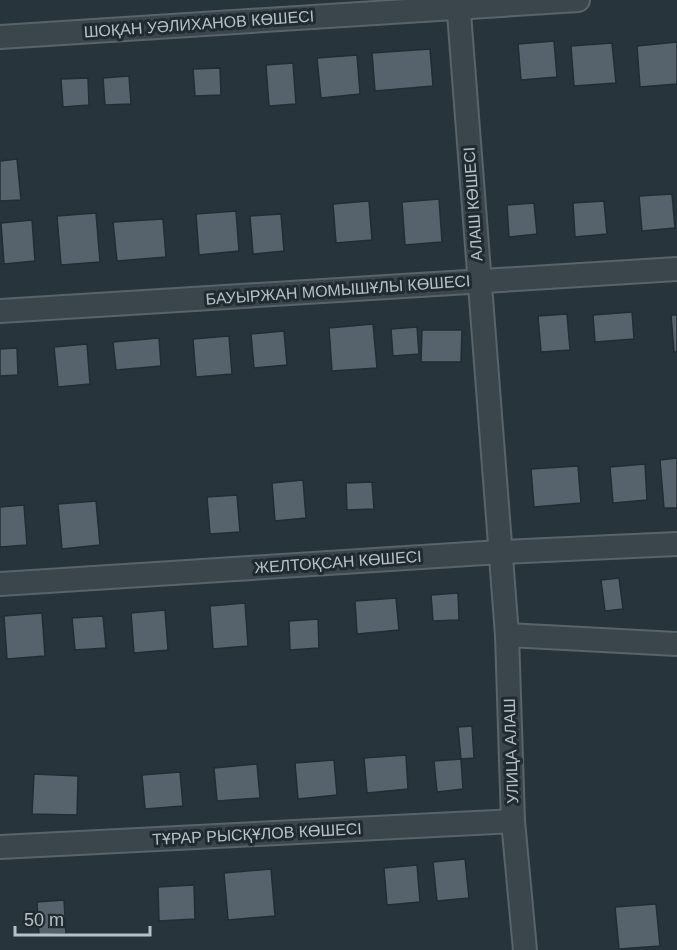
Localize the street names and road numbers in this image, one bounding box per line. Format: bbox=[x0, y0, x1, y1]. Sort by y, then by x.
street label: ШОҚАН УӘЛИХАНОВ КӨШЕСІ bbox=[83, 7, 315, 41]
street label: АЛАШ КӨШЕСІ bbox=[461, 146, 485, 262]
street label: БАУЫРЖАН МОМЫШҰЛЫ КӨШЕСІ bbox=[205, 272, 471, 308]
street label: ЖЕЛТОҚСАН КӨШЕСІ bbox=[254, 548, 422, 576]
street label: УЛИЦА АЛАШ bbox=[501, 698, 521, 804]
street label: ТҰРАР РЫСҚҰЛОВ КӨШЕСІ bbox=[152, 820, 362, 848]

